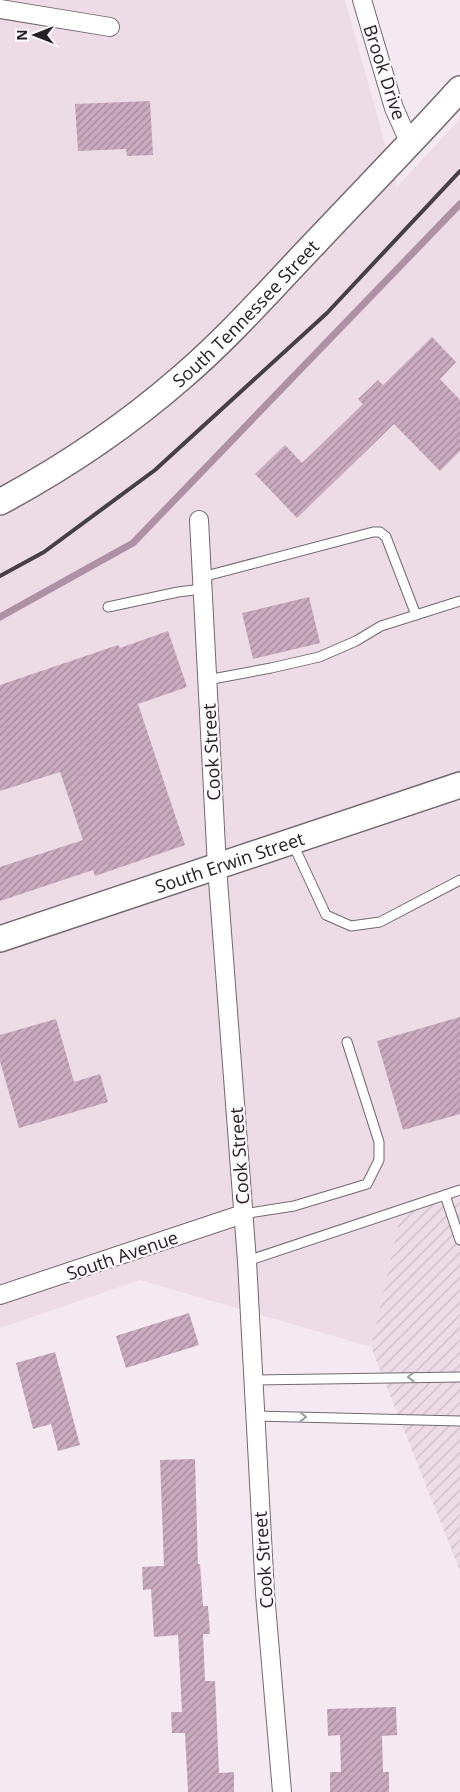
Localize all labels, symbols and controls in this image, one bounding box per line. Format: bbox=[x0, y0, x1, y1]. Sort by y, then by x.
north arrow bbox=[10, 10, 60, 60]
street label: Brook Drive bbox=[358, 21, 412, 123]
text: N bbox=[12, 29, 31, 41]
street label: South Tennessee Street bbox=[167, 235, 324, 392]
street label: Cook Street bbox=[196, 703, 226, 801]
street label: South Erwin Street bbox=[152, 826, 307, 898]
street label: Cook Street bbox=[224, 1107, 254, 1205]
street label: South Avenue bbox=[63, 1225, 181, 1285]
one-way arrow bbox=[407, 1372, 415, 1383]
one-way arrow bbox=[300, 1412, 308, 1422]
street label: Cook Street bbox=[248, 1511, 278, 1609]

